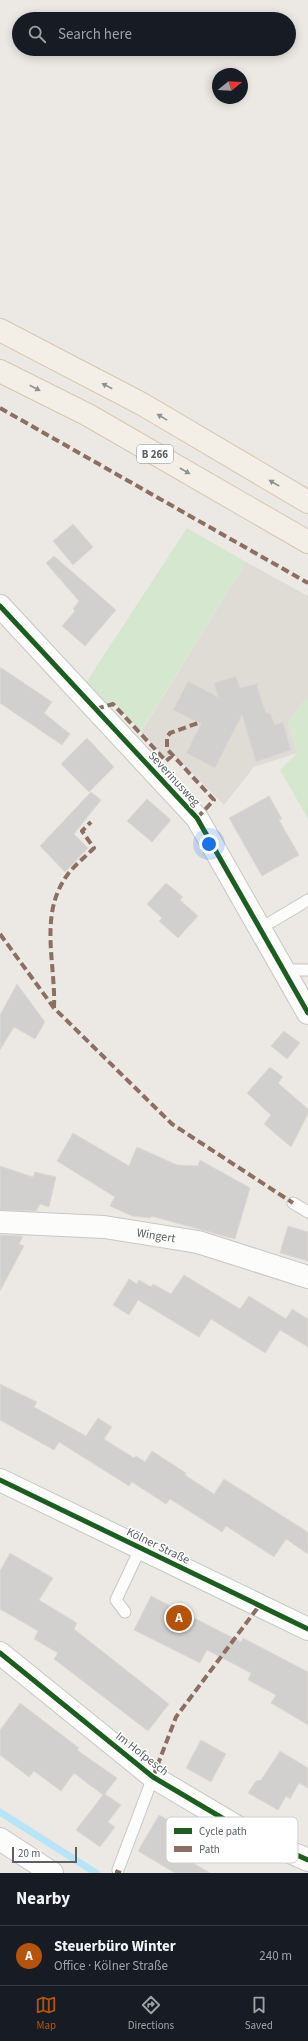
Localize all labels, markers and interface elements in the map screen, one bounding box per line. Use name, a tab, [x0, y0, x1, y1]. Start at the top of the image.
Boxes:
search box	[12, 12, 296, 56]
icon: search	[26, 23, 48, 45]
text: Search here	[58, 24, 132, 45]
north arrow	[212, 68, 248, 104]
one-way arrow	[101, 383, 113, 389]
one-way arrow	[29, 385, 41, 392]
one-way arrow	[156, 413, 168, 420]
road number: B 266	[137, 445, 173, 463]
one-way arrow	[179, 468, 191, 475]
one-way arrow	[268, 479, 280, 486]
street label: Severinusweg	[144, 748, 204, 810]
your location	[199, 834, 219, 854]
street label: Wingert	[136, 1224, 177, 1247]
street label: Kölner Straße	[123, 1523, 193, 1569]
pin: A	[166, 1603, 192, 1633]
street label: Im Hofpesch	[112, 1728, 172, 1780]
legend	[166, 1817, 298, 1863]
text: Cycle path	[199, 1824, 247, 1839]
text: Path	[199, 1842, 220, 1857]
scale bar	[12, 1845, 77, 1864]
text: 20 m	[18, 1846, 40, 1861]
text: Nearby	[16, 1887, 70, 1911]
text: Steuerbüro Winter	[54, 1936, 176, 1957]
text: A	[25, 1947, 33, 1965]
text: 240 m	[259, 1947, 292, 1965]
text: Office · Kölner Straße	[54, 1957, 168, 1975]
tab: Map	[35, 1994, 57, 2033]
tab: Directions	[128, 1994, 174, 2033]
tab: Saved	[245, 1994, 273, 2033]

